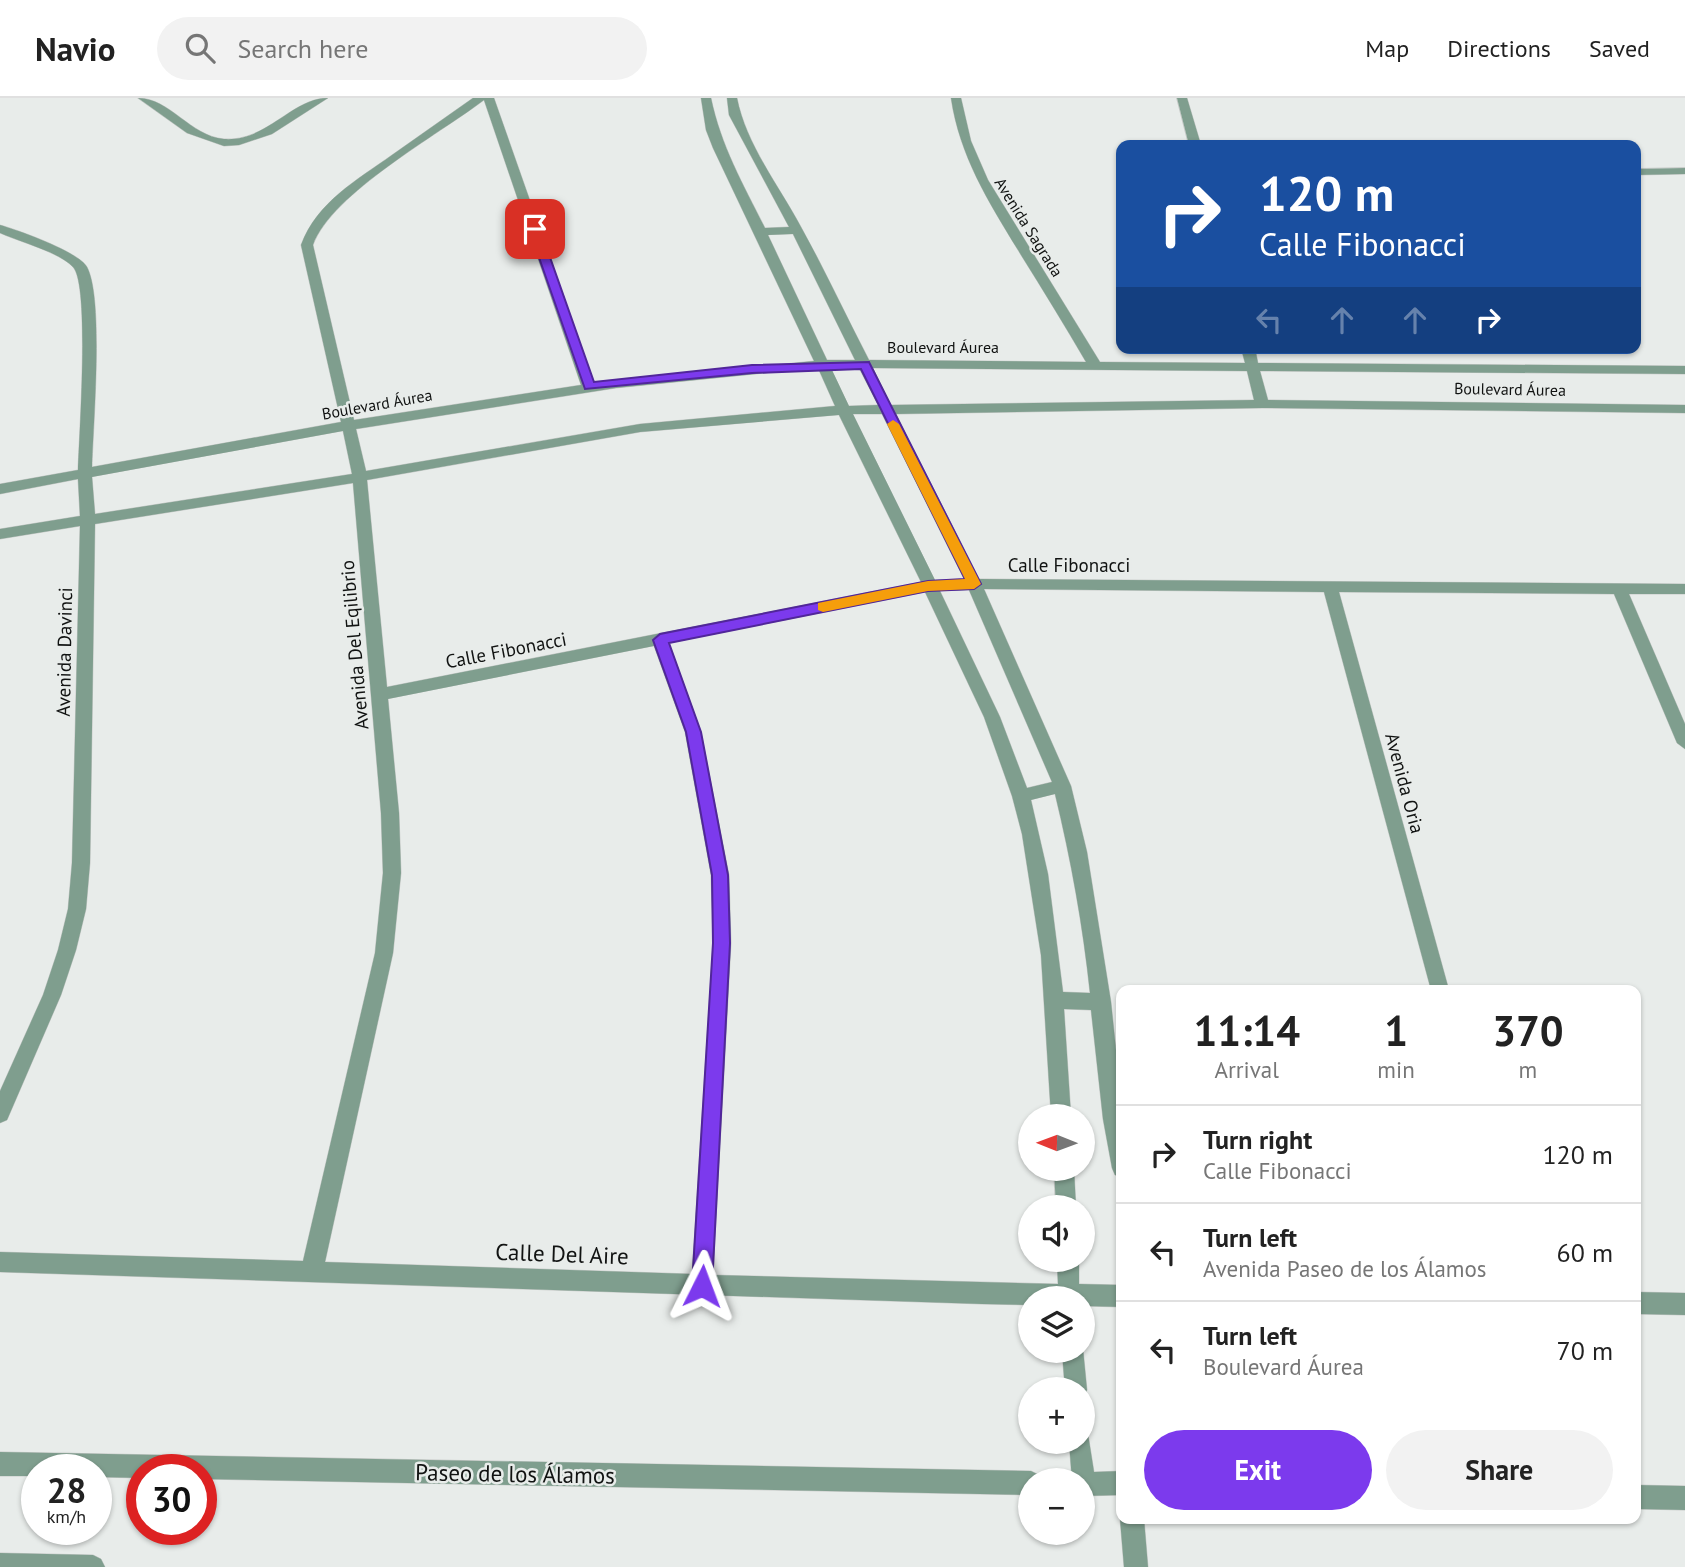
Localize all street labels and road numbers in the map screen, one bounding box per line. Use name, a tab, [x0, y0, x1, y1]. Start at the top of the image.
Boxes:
street label: Avenida Sagrada	[991, 174, 1067, 280]
street label: Boulevard Áurea	[887, 337, 999, 357]
street label: Boulevard Áurea	[1454, 378, 1566, 400]
street label: Boulevard Áurea	[320, 384, 434, 424]
street label: Calle Fibonacci	[1008, 553, 1130, 577]
street label: Avenida Del Eqilibrio	[335, 559, 373, 731]
street label: Avenida Davinci	[51, 587, 77, 717]
street label: Calle Fibonacci	[443, 627, 569, 673]
street label: Avenida Oria	[1380, 730, 1430, 836]
street label: Calle Del Aire	[495, 1237, 629, 1270]
street label: Paseo de los Álamos	[415, 1457, 615, 1490]

